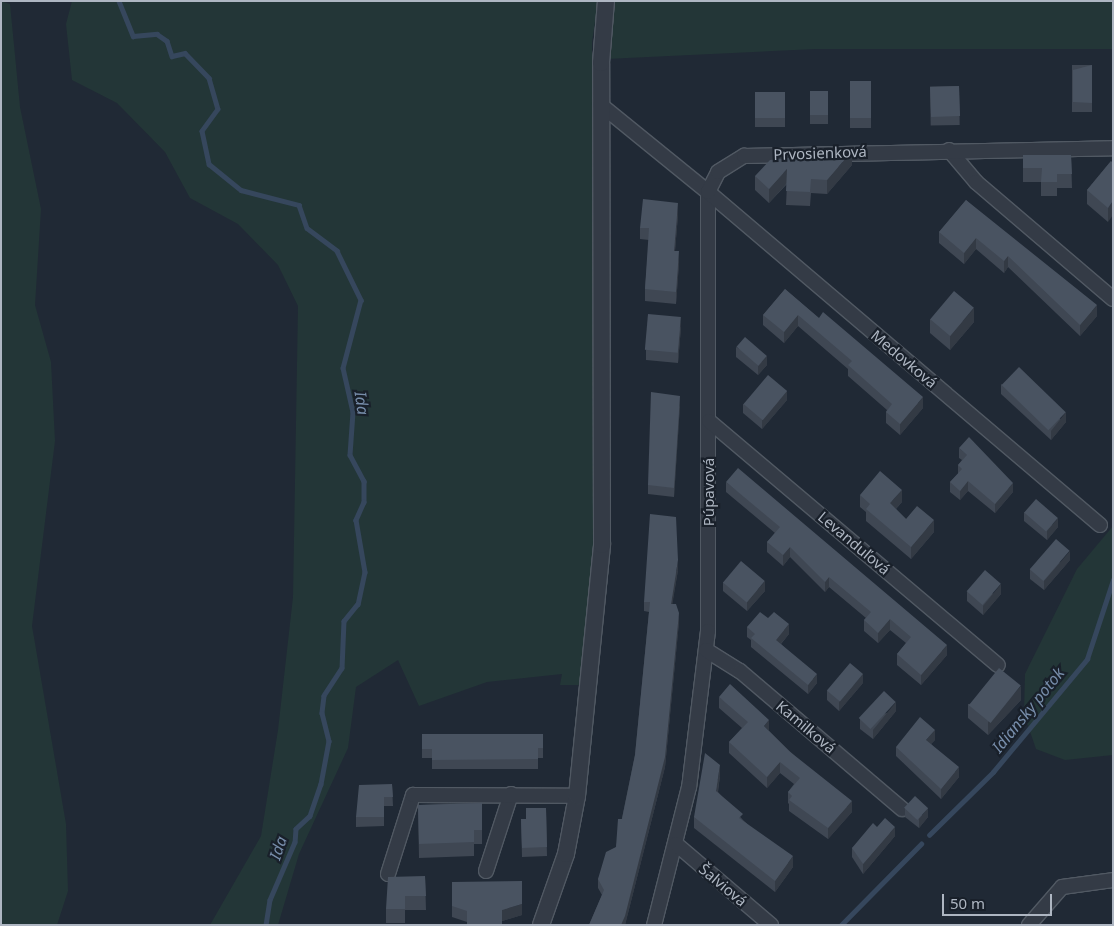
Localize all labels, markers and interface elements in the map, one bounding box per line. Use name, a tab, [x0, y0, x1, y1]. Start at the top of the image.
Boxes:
street label: Prvosienková	[773, 142, 867, 164]
street label: Medovková	[867, 326, 941, 392]
water label: Ida	[351, 390, 373, 416]
street label: Púpavová	[700, 458, 718, 526]
street label: Levanduľová	[814, 508, 894, 578]
water label: Idiansky potok	[988, 664, 1068, 756]
street label: Kamilková	[773, 697, 839, 757]
water label: Ida	[265, 834, 291, 862]
street label: Šalviová	[695, 860, 751, 910]
scale bar	[944, 884, 1054, 916]
text: 50 m	[950, 893, 985, 913]

